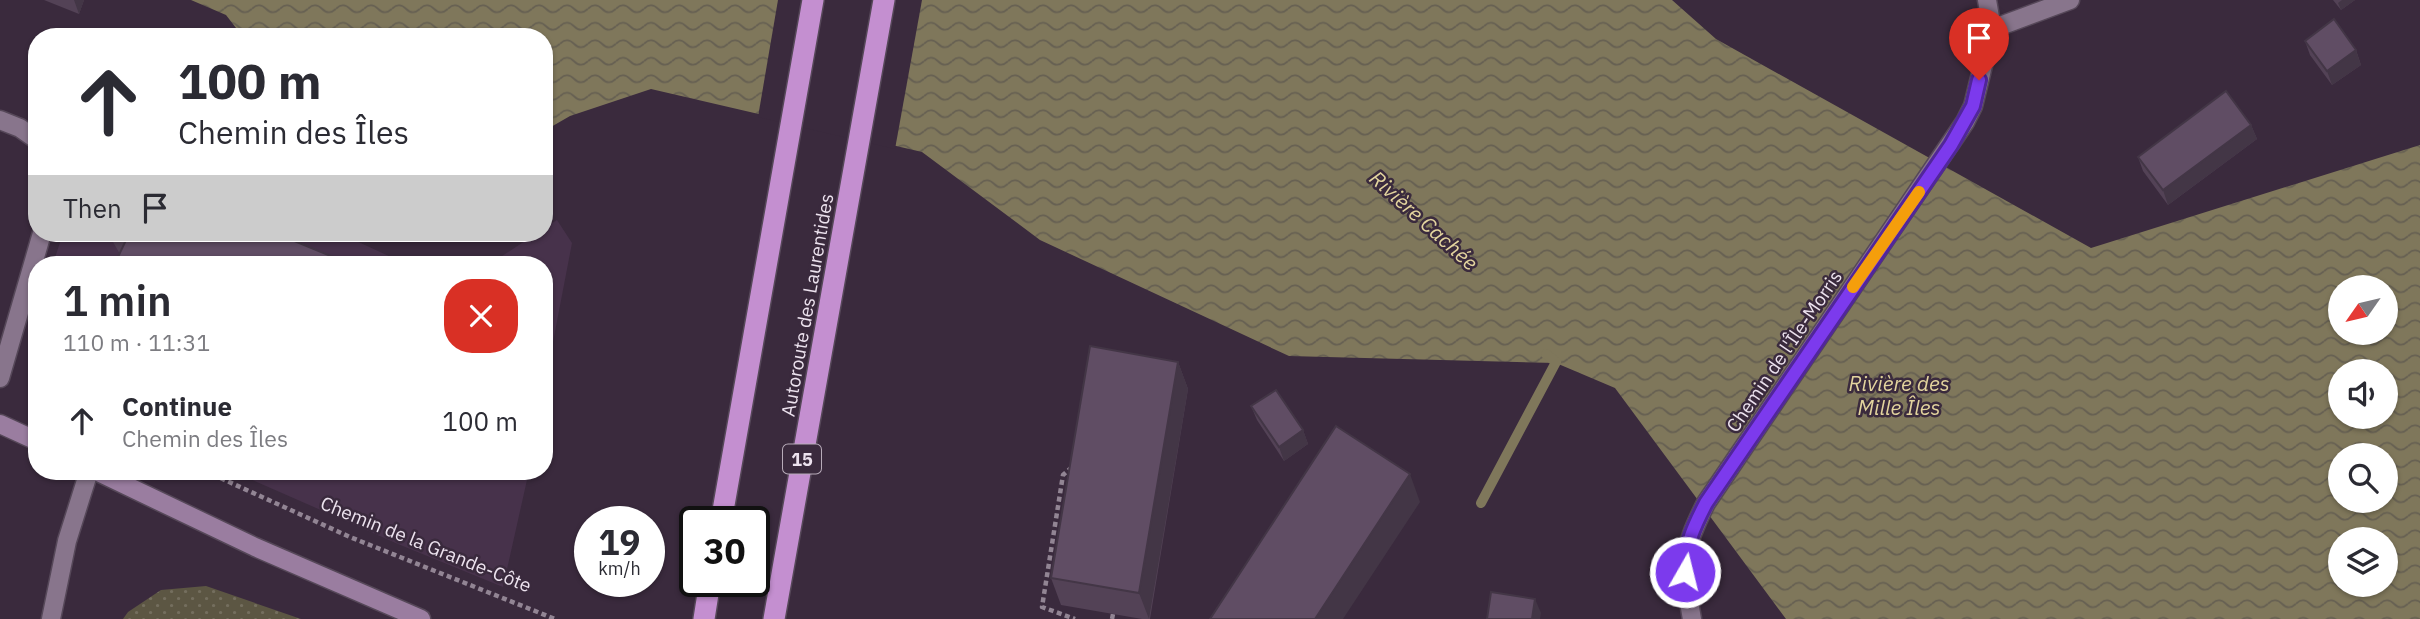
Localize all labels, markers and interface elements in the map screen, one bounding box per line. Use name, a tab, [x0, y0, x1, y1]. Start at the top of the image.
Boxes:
pin	[1949, 8, 2009, 80]
icon: arrive	[1960, 19, 1998, 57]
text: 100 m	[178, 49, 322, 112]
icon: ahead	[63, 56, 154, 147]
text: Chemin des Îles	[178, 111, 409, 153]
water label: Rivière Cachée	[1364, 164, 1484, 276]
icon: arrive	[136, 189, 174, 227]
text: Then	[63, 191, 122, 225]
street label: Autoroute des Laurentides	[776, 192, 838, 418]
street label: Chemin de l'Île-Morris	[1721, 265, 1847, 437]
text: 1 min	[63, 273, 172, 328]
north arrow	[2328, 275, 2398, 345]
map controls	[2328, 275, 2398, 597]
button: close	[444, 279, 518, 353]
text: 110 m · 11:31	[63, 327, 210, 357]
button: sound	[2328, 359, 2398, 429]
water label: Rivière des Mille Îles	[1848, 369, 1950, 421]
text: Continue	[122, 389, 232, 423]
icon: ahead	[63, 402, 101, 440]
text: 100 m	[442, 404, 518, 438]
text: Chemin des Îles	[122, 423, 288, 453]
button: search	[2328, 443, 2398, 513]
road number: 15	[783, 444, 821, 474]
street label: Chemin de la Grande-Côte	[317, 491, 535, 597]
speed limit sign: 30	[679, 506, 770, 597]
text: 19	[598, 519, 641, 565]
button: layers	[2328, 527, 2398, 597]
position arrow	[1648, 535, 1722, 609]
text: km/h	[598, 557, 641, 580]

